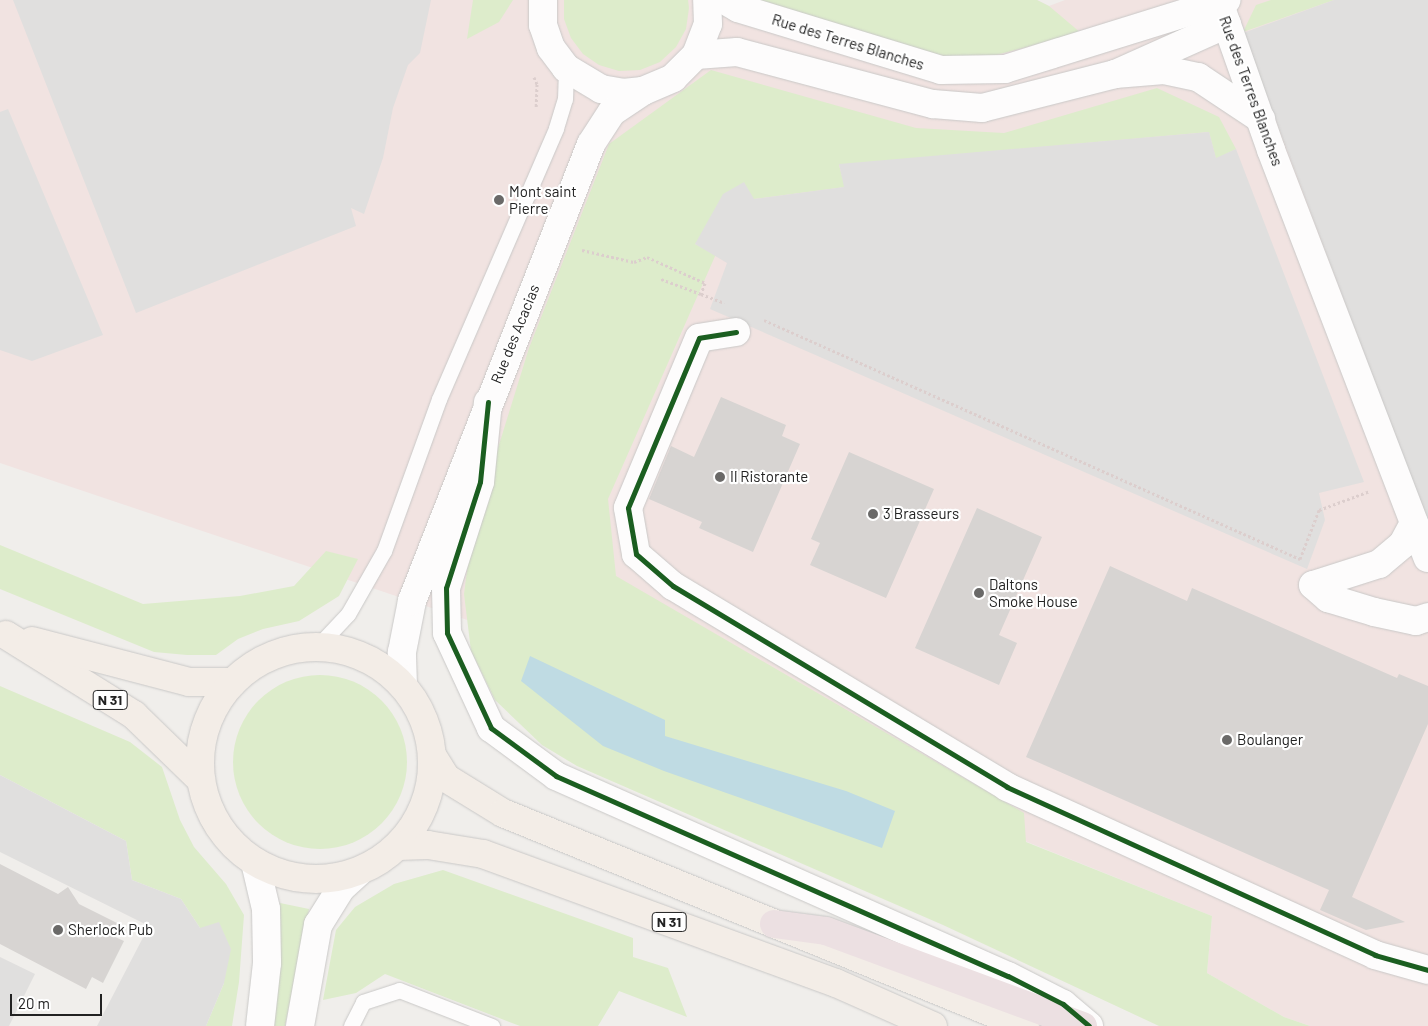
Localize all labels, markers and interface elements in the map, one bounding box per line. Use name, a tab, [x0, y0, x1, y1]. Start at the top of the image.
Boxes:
street label: Rue des Terres Blanches	[770, 10, 926, 74]
street label: Rue des Terres Blanches	[1215, 14, 1287, 168]
place label: Mont saint Pierre	[509, 182, 577, 217]
marker: Mont saint Pierre	[493, 194, 505, 206]
street label: Rue des Acacias	[487, 282, 543, 386]
place label: Il Ristorante	[730, 468, 808, 486]
marker: Il Ristorante	[714, 471, 726, 483]
place label: 3 Brasseurs	[883, 505, 959, 523]
marker: 3 Brasseurs	[867, 508, 879, 520]
place label: Daltons Smoke House	[989, 575, 1078, 610]
marker: Daltons Smoke House	[973, 587, 985, 599]
road number: N 31	[92, 688, 128, 712]
place label: Boulanger	[1237, 731, 1303, 749]
marker: Boulanger	[1221, 734, 1233, 746]
road number: N 31	[652, 910, 686, 934]
place label: Sherlock Pub	[68, 921, 153, 939]
marker: Sherlock Pub	[52, 924, 64, 936]
scale bar	[12, 984, 105, 1016]
text: 20 m	[18, 994, 50, 1012]

